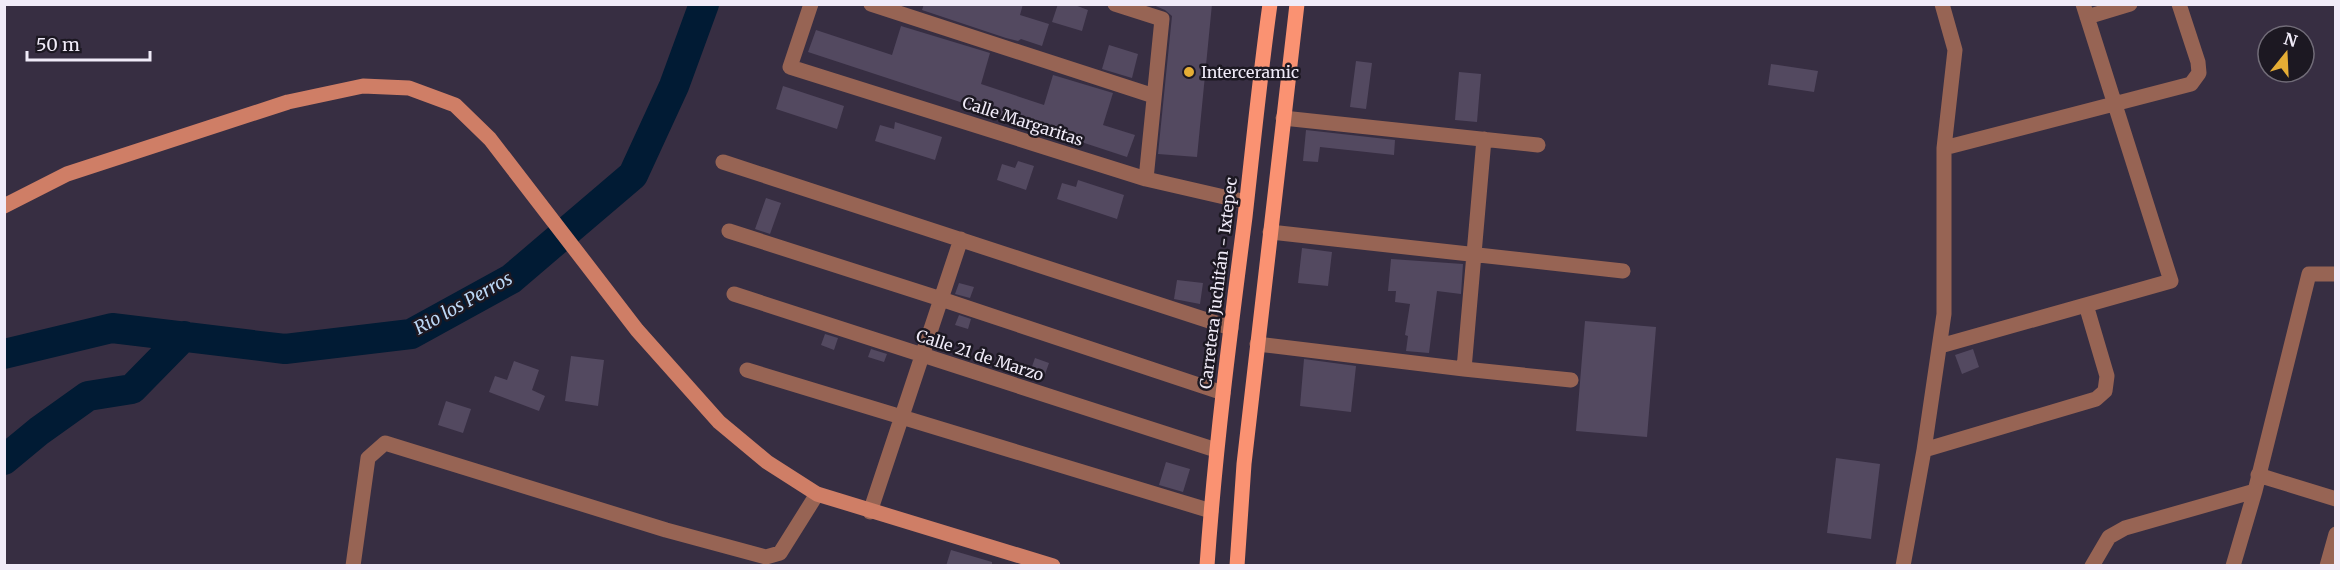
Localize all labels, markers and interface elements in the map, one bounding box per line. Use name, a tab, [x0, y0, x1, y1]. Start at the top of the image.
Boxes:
scale bar	[27, 24, 150, 62]
north arrow	[2256, 24, 2316, 84]
text: N	[2282, 28, 2300, 51]
text: 50 m	[36, 33, 80, 56]
place label: Interceramic	[1201, 62, 1299, 82]
marker: Interceramic	[1182, 65, 1196, 79]
street label: Calle Margaritas	[960, 92, 1086, 150]
street label: Carretera Juchitán - Ixtepec	[1195, 176, 1241, 390]
water label: Rio los Perros	[410, 267, 516, 339]
street label: Calle 21 de Marzo	[914, 325, 1046, 385]

